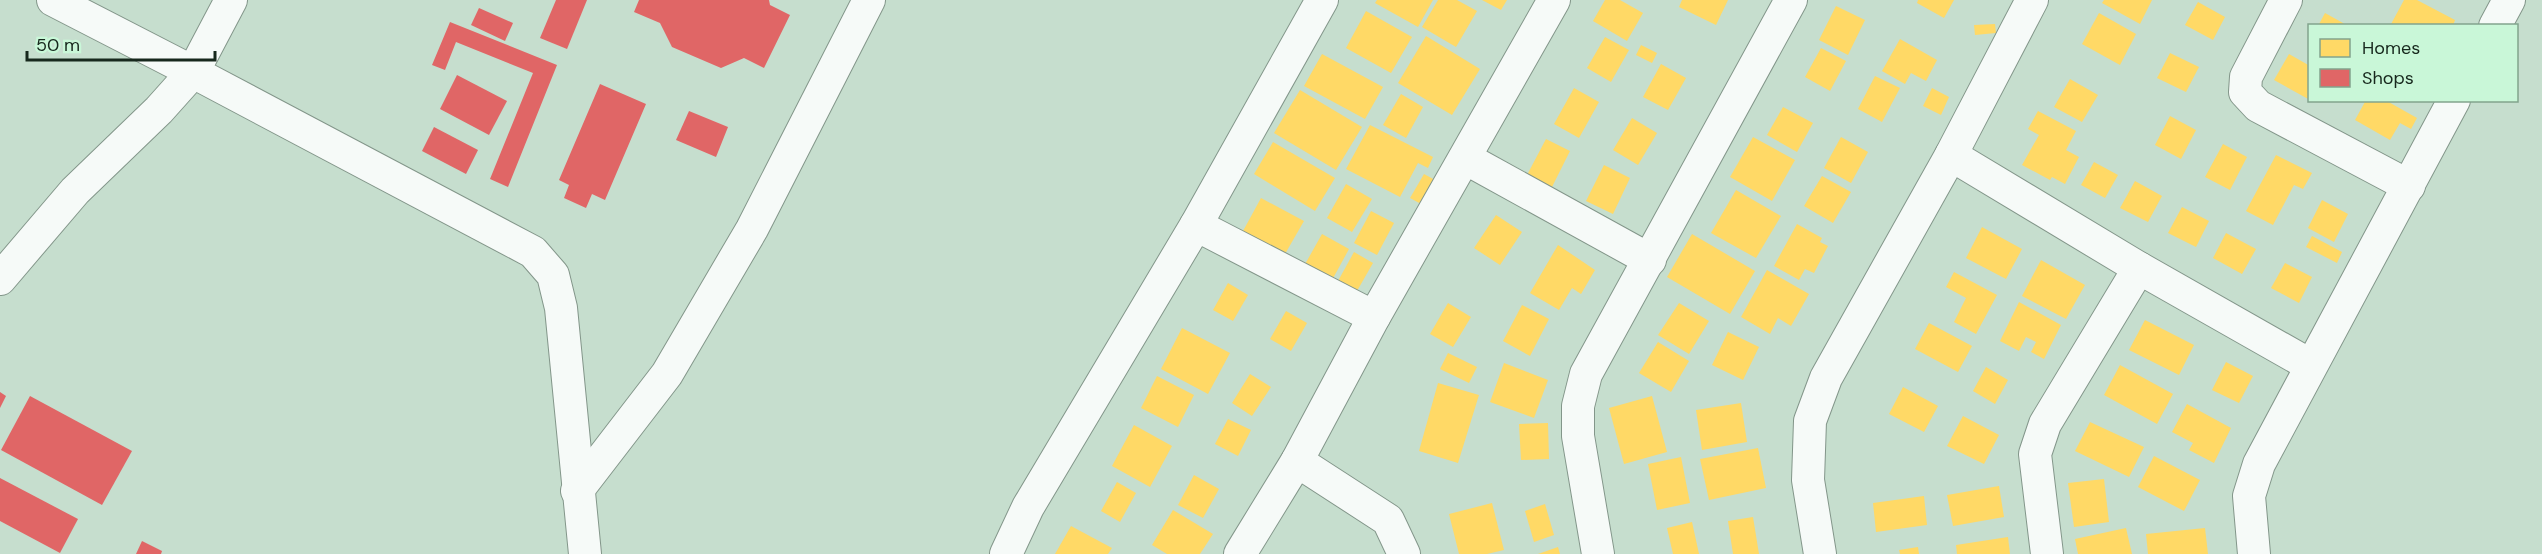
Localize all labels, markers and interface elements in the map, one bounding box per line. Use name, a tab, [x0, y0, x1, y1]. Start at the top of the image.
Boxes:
scale bar	[27, 24, 214, 62]
legend	[2308, 24, 2518, 102]
text: 50 m	[36, 33, 80, 57]
text: Homes	[2362, 36, 2420, 60]
text: Shops	[2362, 66, 2414, 90]

